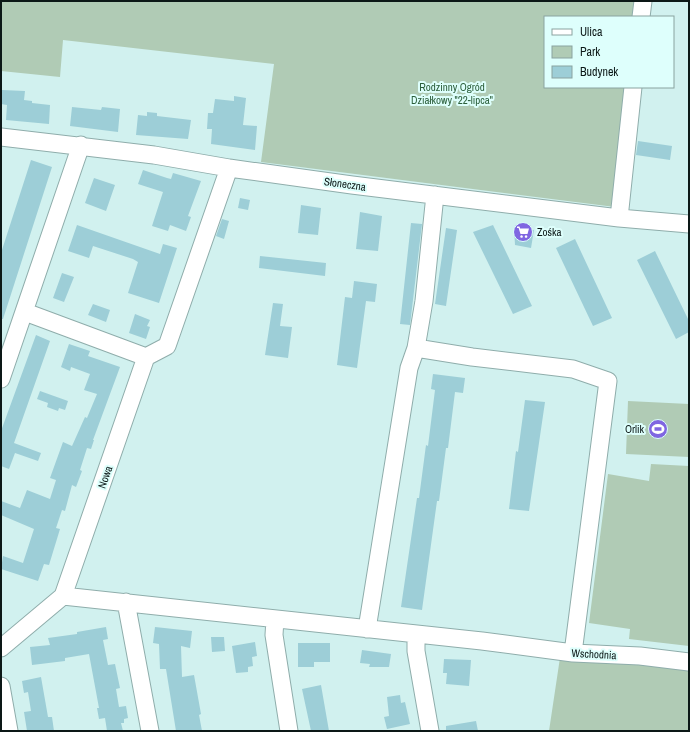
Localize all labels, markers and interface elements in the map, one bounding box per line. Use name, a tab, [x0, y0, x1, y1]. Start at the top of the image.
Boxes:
legend	[544, 16, 674, 88]
text: Ulica	[580, 24, 603, 40]
text: Park	[580, 44, 600, 60]
text: Budynek	[580, 64, 618, 80]
park label: Rodzinny Ogród Działkowy "22-lipca"	[411, 80, 493, 107]
street label: Słoneczna	[323, 174, 367, 194]
supermarket icon: Zośka	[512, 221, 534, 243]
place label: Zośka	[537, 225, 562, 239]
sports icon: Orlik	[647, 418, 669, 440]
place label: Orlik	[625, 422, 644, 436]
street label: Nowa	[95, 464, 115, 490]
street label: Wschodnia	[571, 646, 617, 662]

